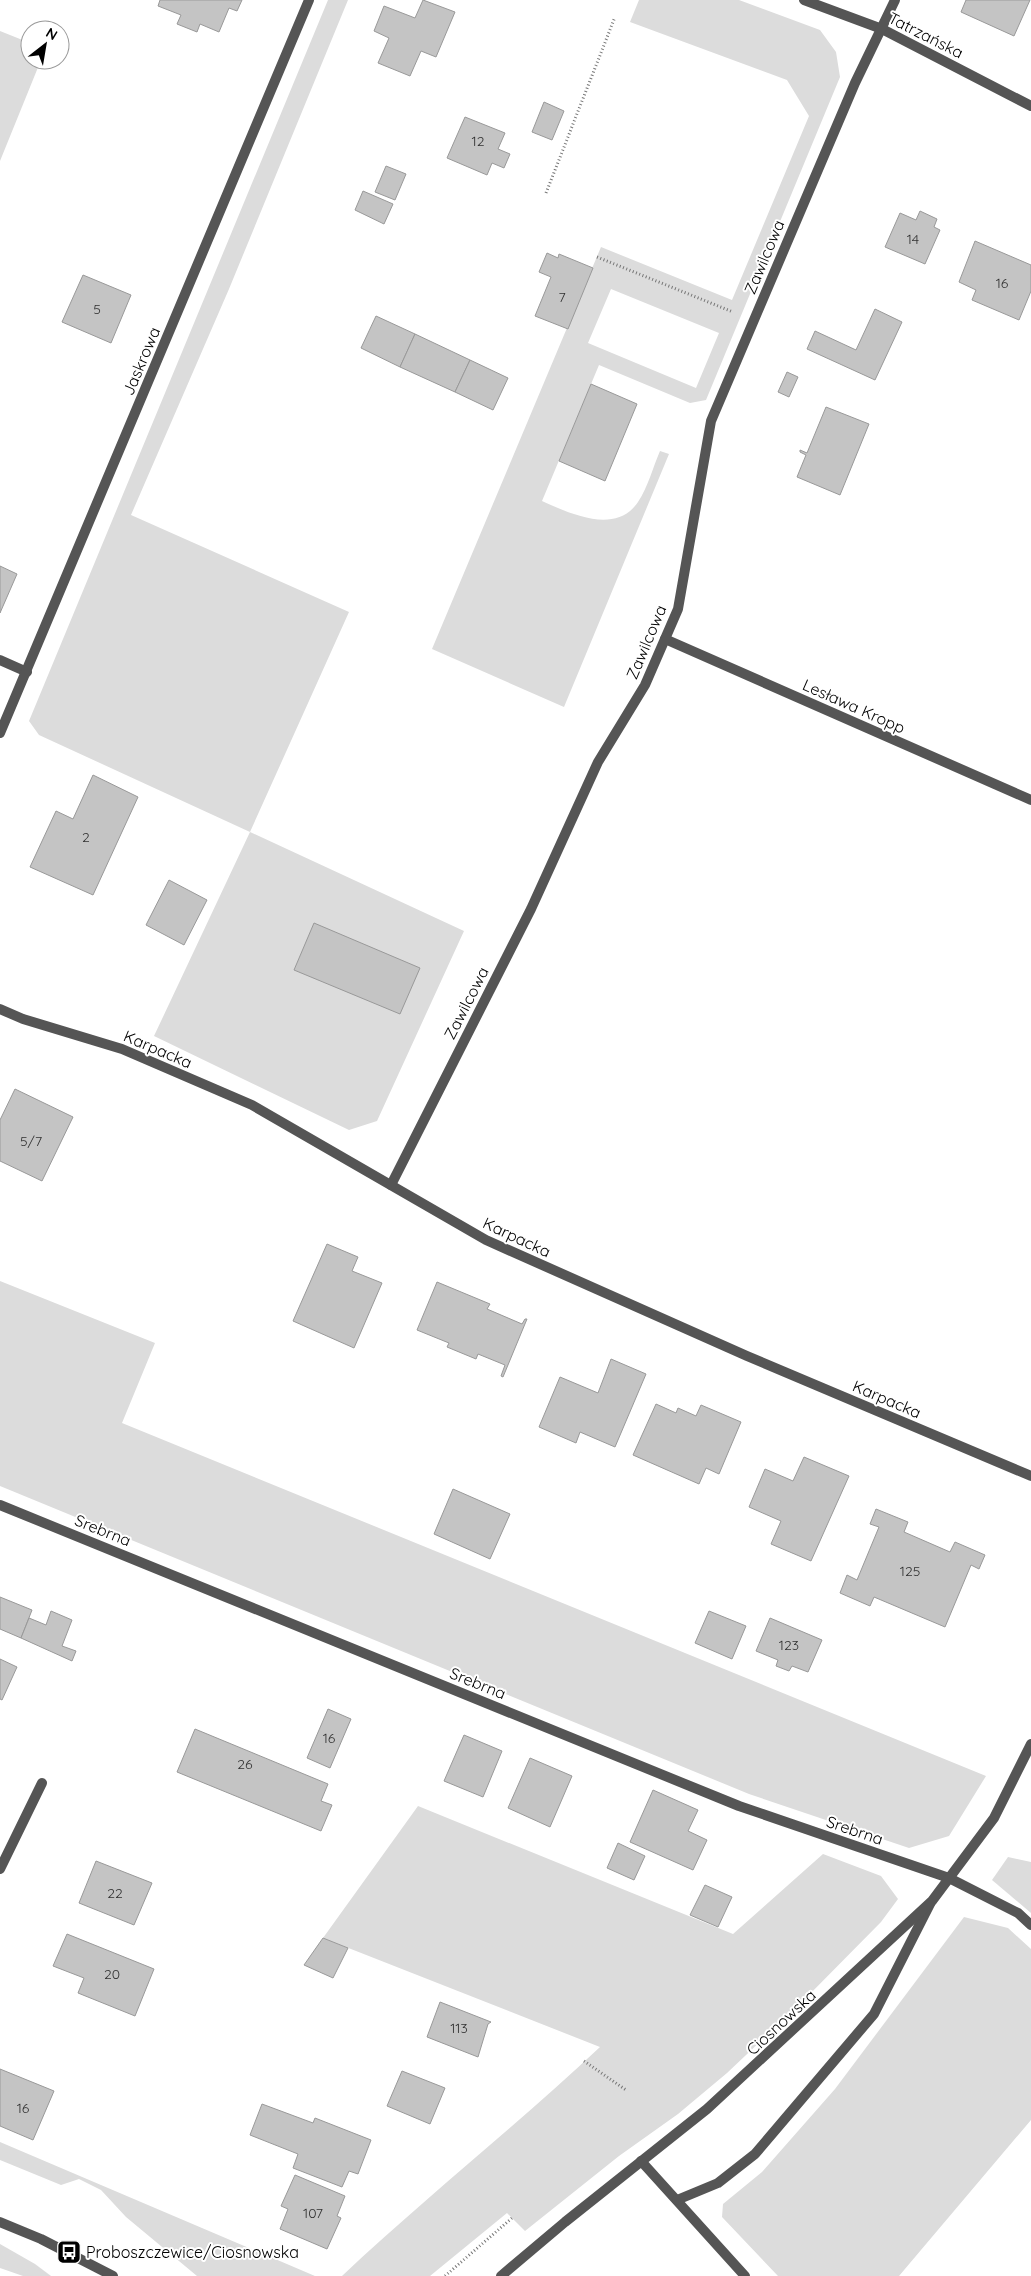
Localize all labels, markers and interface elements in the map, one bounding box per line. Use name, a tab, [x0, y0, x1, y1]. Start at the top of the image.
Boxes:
street label: Tatrzańska	[885, 8, 967, 62]
north arrow	[20, 20, 70, 70]
text: N	[43, 23, 61, 44]
house number: 12	[472, 132, 485, 150]
street label: Zawilcowa	[739, 217, 789, 297]
house number: 14	[907, 230, 919, 248]
house number: 16	[996, 274, 1009, 292]
house number: 7	[558, 288, 566, 306]
house number: 5	[93, 300, 101, 318]
street label: Jaskrowa	[118, 324, 164, 398]
street label: Zawilcowa	[621, 602, 671, 682]
street label: Lesława Kropp	[800, 674, 908, 738]
house number: 2	[82, 828, 90, 846]
street label: Zawilcowa	[439, 963, 493, 1043]
street label: Karpacka	[121, 1026, 195, 1072]
house number: 5/7	[20, 1132, 42, 1150]
street label: Karpacka	[480, 1213, 554, 1261]
street label: Karpacka	[850, 1376, 924, 1422]
street label: Srebrna	[72, 1510, 134, 1550]
house number: 125	[900, 1562, 920, 1580]
house number: 123	[779, 1636, 799, 1654]
street label: Srebrna	[447, 1663, 509, 1703]
house number: 16	[323, 1729, 336, 1747]
house number: 26	[237, 1755, 253, 1773]
street label: Srebrna	[824, 1811, 886, 1849]
house number: 22	[107, 1884, 123, 1902]
house number: 20	[104, 1965, 120, 1983]
street label: Ciosnowska	[742, 1985, 820, 2059]
house number: 113	[450, 2019, 468, 2037]
house number: 16	[17, 2099, 30, 2117]
house number: 107	[303, 2204, 323, 2222]
bus stop icon: Proboszczewice/Ciosnowska	[56, 2239, 82, 2265]
place label: Proboszczewice/Ciosnowska	[86, 2242, 299, 2262]

